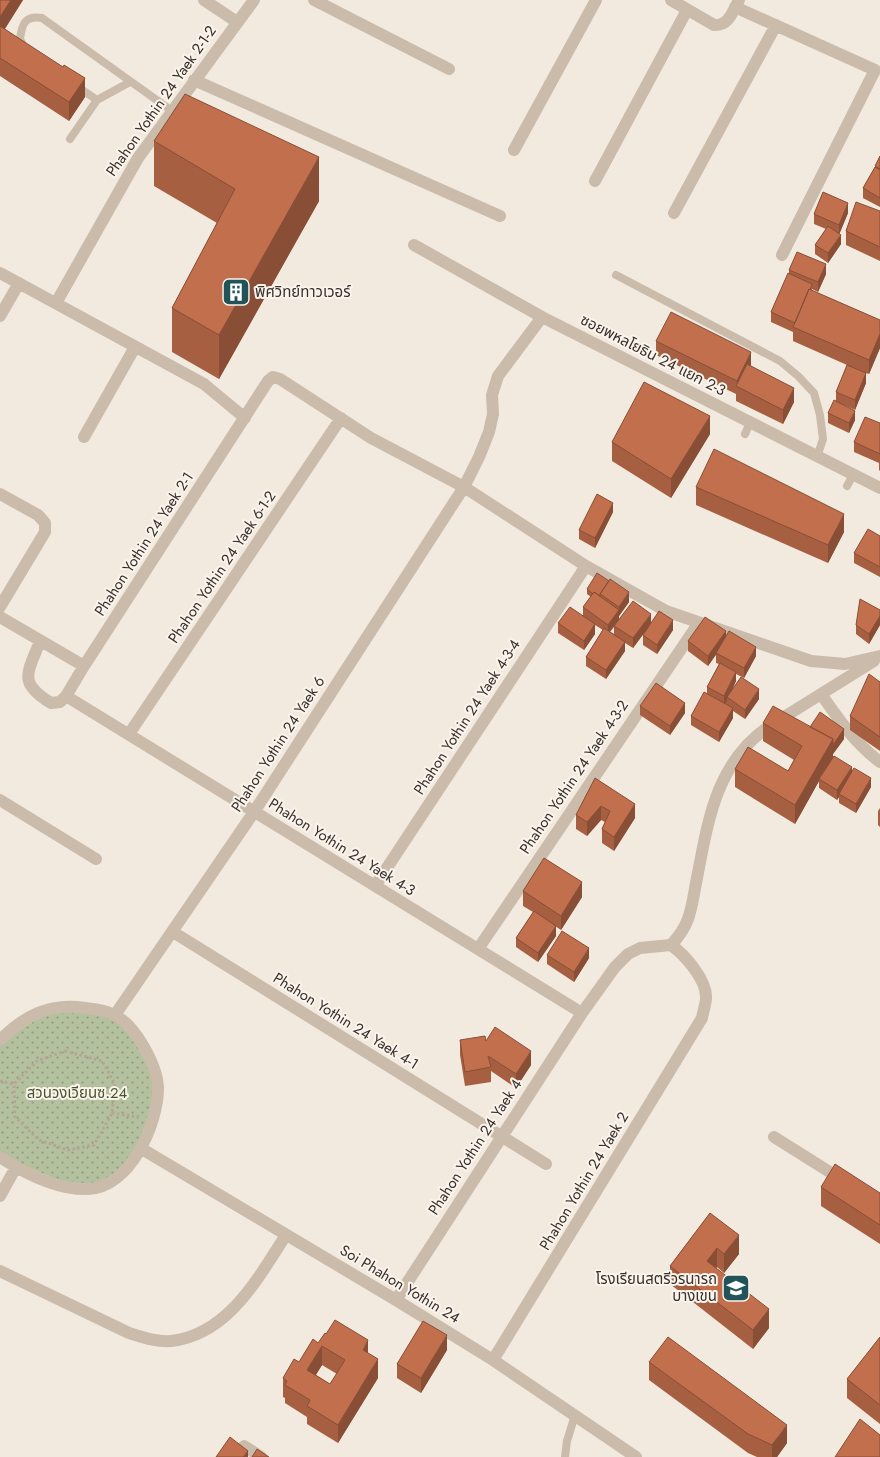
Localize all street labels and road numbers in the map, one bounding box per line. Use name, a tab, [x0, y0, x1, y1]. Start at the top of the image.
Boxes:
street label: Phahon Yothin 24 Yaek 2-1-2	[101, 21, 221, 181]
street label: ซอยพหลโยธิน 24 แยก 2-3	[576, 309, 730, 401]
street label: Phahon Yothin 24 Yaek 2-1	[89, 468, 199, 620]
street label: Phahon Yothin 24 Yaek 6-1-2	[163, 486, 281, 648]
street label: Phahon Yothin 24 Yaek 4-3-4	[408, 635, 526, 799]
street label: Phahon Yothin 24 Yaek 6	[226, 672, 330, 816]
street label: Phahon Yothin 24 Yaek 4-3-2	[514, 696, 634, 858]
street label: Phahon Yothin 24 Yaek 4-3	[264, 793, 420, 901]
street label: Phahon Yothin 24 Yaek 4-1	[269, 967, 423, 1075]
street label: Phahon Yothin 24 Yaek 4	[423, 1075, 527, 1219]
street label: Phahon Yothin 24 Yaek 2	[534, 1108, 634, 1254]
street label: Soi Phahon Yothin 24	[336, 1239, 464, 1329]

